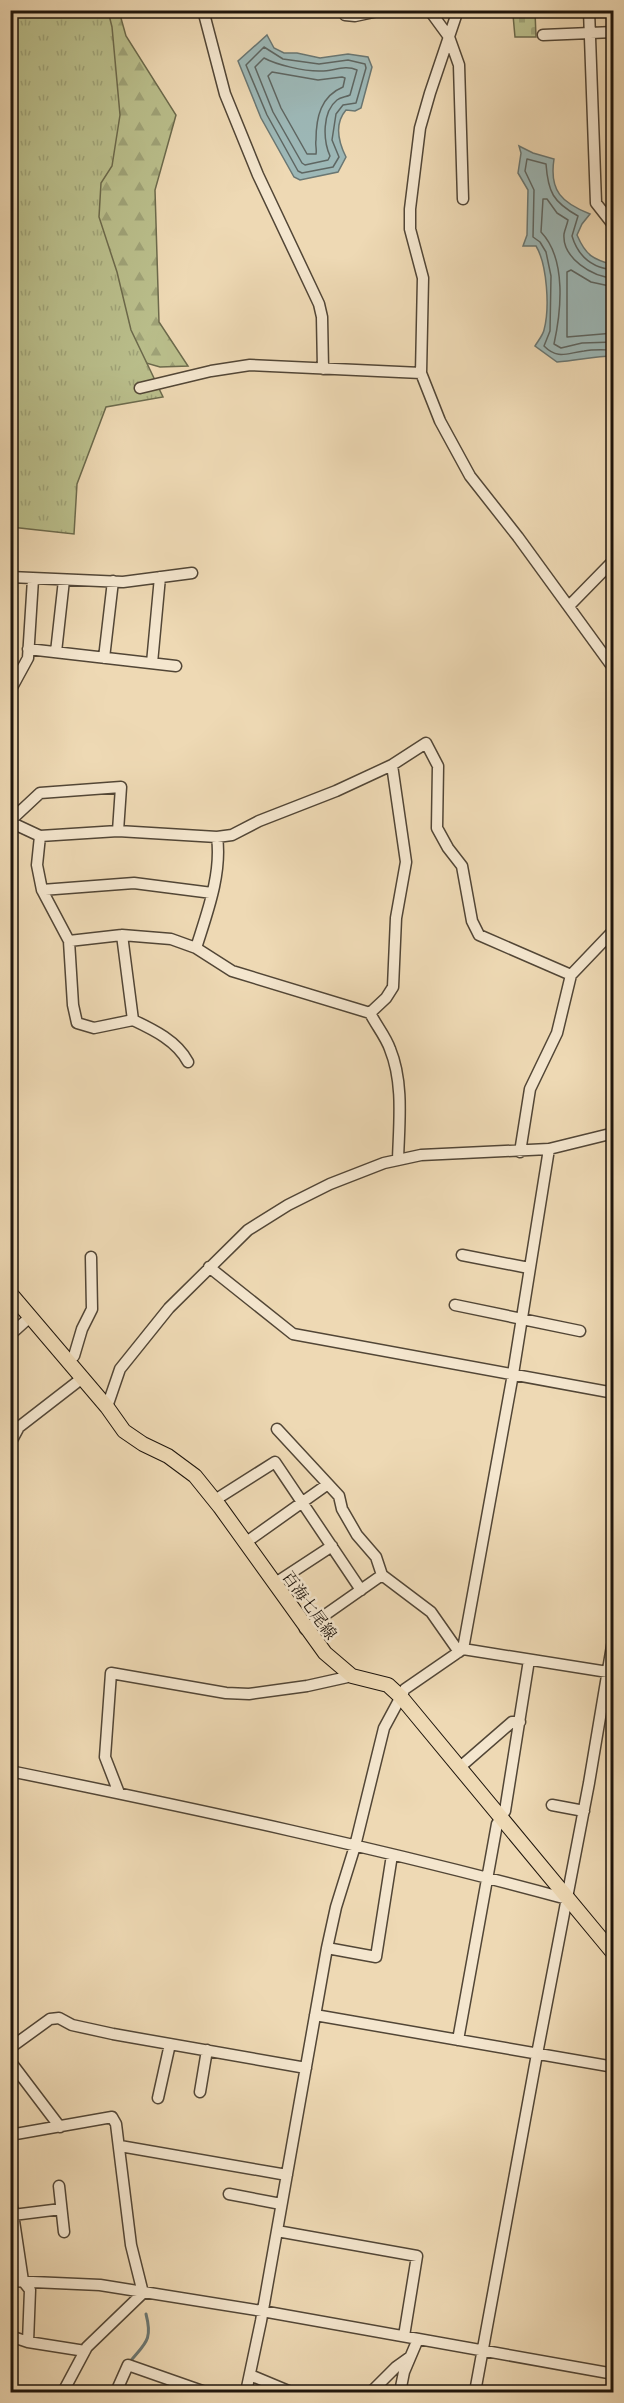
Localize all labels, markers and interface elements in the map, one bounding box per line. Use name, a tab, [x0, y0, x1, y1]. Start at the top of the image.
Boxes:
street label: 百海七尾線	[278, 1567, 341, 1643]

